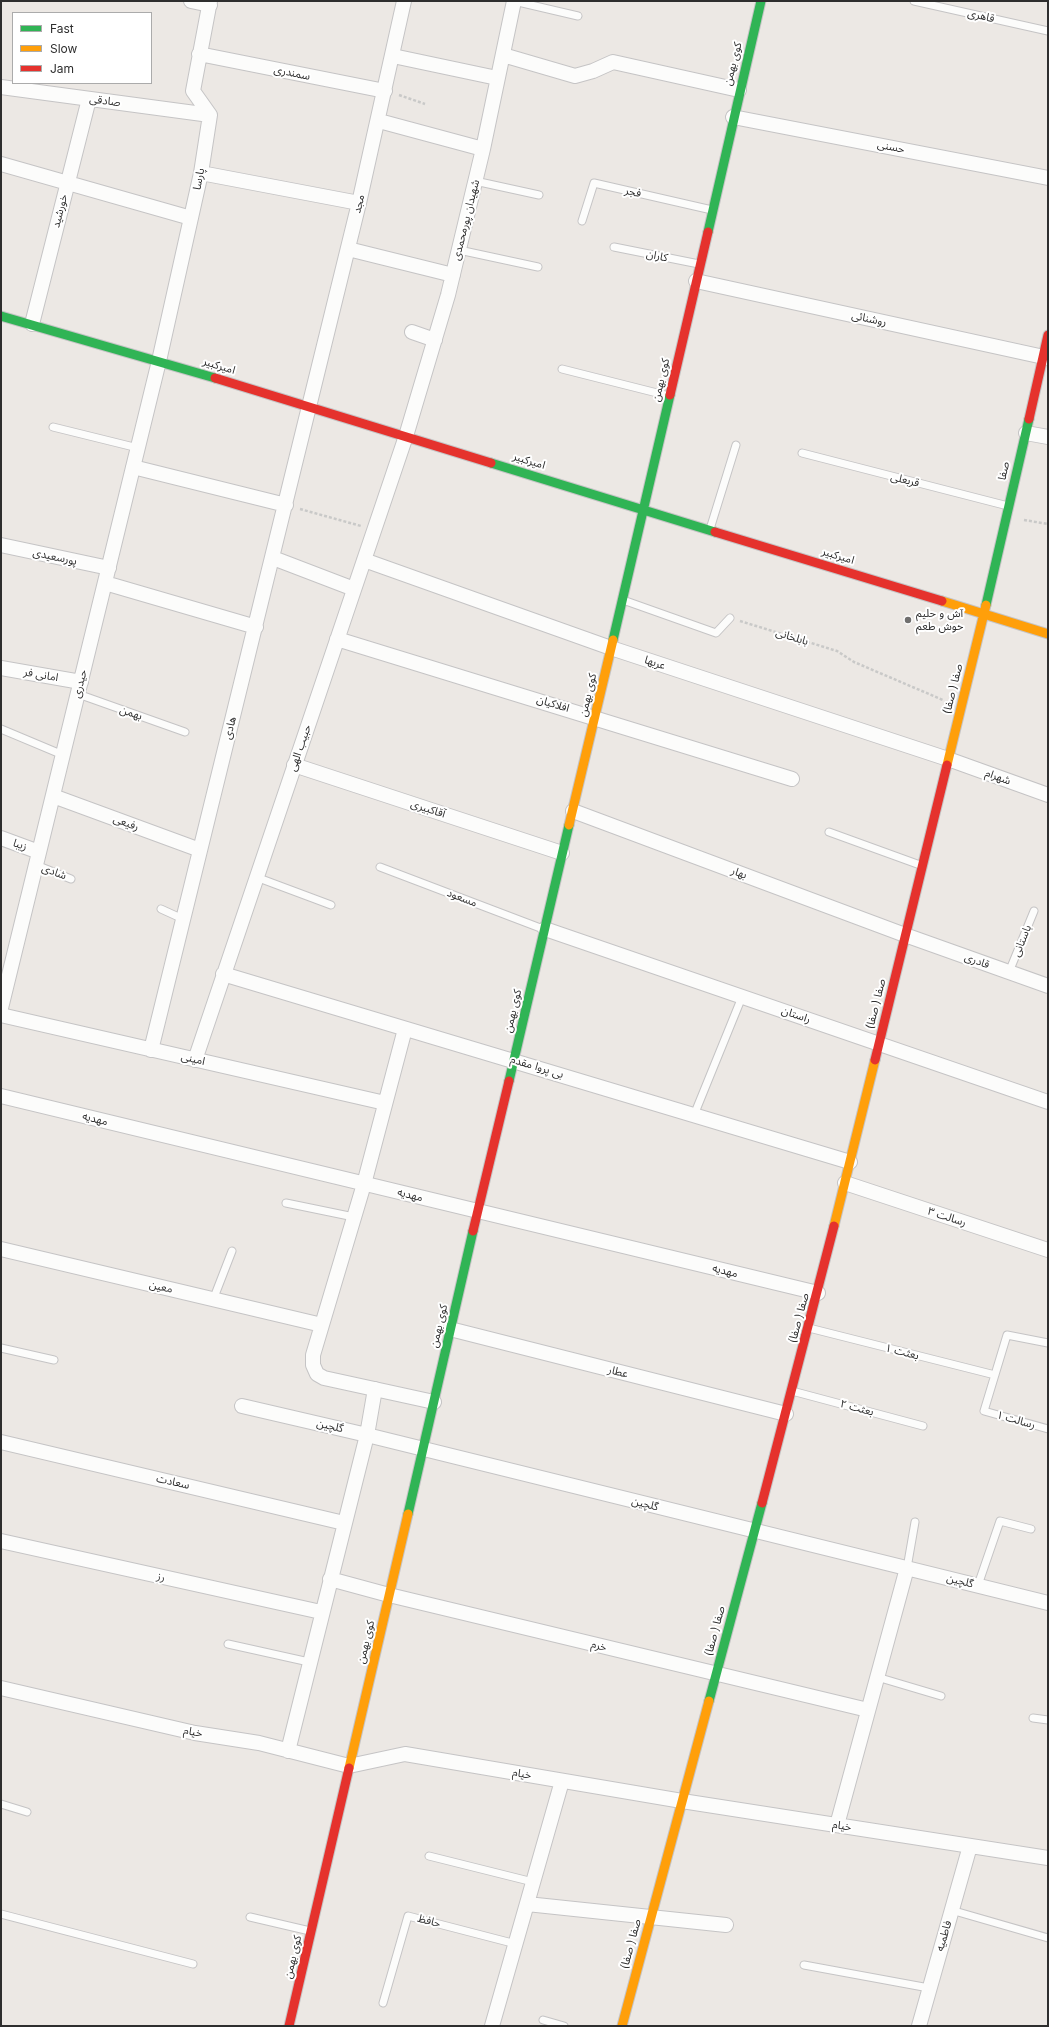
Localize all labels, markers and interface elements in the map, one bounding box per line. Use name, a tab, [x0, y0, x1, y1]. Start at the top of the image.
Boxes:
street label: قاهری	[966, 7, 996, 25]
legend	[12, 12, 152, 84]
text: Fast	[50, 21, 74, 36]
text: Slow	[50, 41, 77, 56]
street label: کوی بهمن	[721, 41, 745, 87]
text: Jam	[50, 61, 74, 76]
street label: سمندری	[273, 63, 311, 83]
street label: صادقی	[89, 93, 121, 109]
street label: حسنی	[876, 138, 906, 156]
street label: پارسا	[190, 167, 208, 191]
street label: شهیدان پورمحمدی	[450, 178, 482, 262]
street label: فجر	[624, 184, 642, 200]
street label: خورشید	[49, 193, 71, 229]
street label: مجد	[350, 193, 368, 215]
street label: کاران	[645, 247, 669, 265]
street label: روشنائی	[850, 309, 888, 329]
street label: امیرکبیر	[201, 355, 237, 377]
street label: کوی بهمن	[650, 357, 672, 403]
street label: امیرکبیر	[511, 450, 547, 472]
street label: صفا	[995, 460, 1013, 482]
street label: قربعلی	[889, 470, 921, 490]
street label: امیرکبیر	[820, 545, 856, 567]
street label: پورسعیدی	[32, 546, 78, 568]
place label: آش و حلیم خوش طعم	[916, 607, 963, 633]
marker: آش و حلیم خوش طعم	[903, 615, 913, 625]
street label: بابلخانی	[774, 626, 810, 648]
street label: عربها	[643, 653, 667, 673]
street label: صفا ( صفا)	[940, 662, 966, 716]
street label: امانی فر	[23, 665, 59, 685]
street label: حیدری	[70, 668, 90, 700]
street label: کوی بهمن	[577, 672, 599, 718]
street label: افلاکیان	[535, 693, 571, 715]
street label: بهمن	[118, 703, 144, 723]
street label: هادی	[221, 715, 239, 741]
street label: حبیب الهی	[286, 723, 314, 773]
street label: شهرام	[983, 766, 1013, 788]
street label: آقاکبیری	[409, 797, 447, 821]
street label: رفیعی	[111, 812, 141, 834]
street label: زیبا	[11, 836, 29, 854]
street label: شادی	[40, 861, 68, 883]
street label: بهار	[729, 864, 749, 882]
street label: مسعود	[445, 886, 479, 910]
street label: باستانی	[1010, 923, 1034, 959]
street label: قادری	[963, 950, 991, 972]
street label: صفا ( صفا)	[863, 977, 889, 1031]
street label: کوی بهمن	[502, 988, 524, 1034]
street label: راستان	[780, 1004, 812, 1026]
street label: امینی	[180, 1050, 206, 1068]
street label: بی پروا مقدم	[509, 1053, 565, 1081]
street label: مهدیه	[81, 1109, 109, 1129]
street label: مهدیه	[396, 1185, 424, 1205]
street label: رسالت ۳	[926, 1205, 968, 1229]
street label: مهدیه	[711, 1261, 739, 1281]
street label: معین	[148, 1278, 174, 1296]
street label: صفا ( صفا)	[786, 1291, 812, 1345]
street label: کوی بهمن	[428, 1303, 450, 1349]
street label: بعثت ۱	[884, 1341, 920, 1363]
street label: عطار	[606, 1363, 630, 1381]
street label: بعثت ۲	[839, 1397, 875, 1419]
street label: رسالت ۱	[995, 1408, 1037, 1432]
street label: گلچین	[315, 1417, 345, 1435]
street label: سعادت	[155, 1472, 191, 1492]
street label: گلچین	[630, 1494, 660, 1514]
street label: رز	[156, 1570, 166, 1584]
street label: گلچین	[945, 1571, 975, 1591]
street label: صفا ( صفا)	[702, 1604, 728, 1658]
street label: کوی بهمن	[355, 1619, 377, 1665]
street label: خرم	[590, 1638, 608, 1654]
street label: خیام	[182, 1724, 204, 1740]
street label: خیام	[511, 1766, 533, 1782]
street label: خیام	[832, 1818, 852, 1834]
street label: حافظ	[416, 1912, 442, 1930]
street label: صفا ( صفا)	[618, 1917, 644, 1971]
street label: فاطمیه	[933, 1919, 955, 1953]
street label: کوی بهمن	[282, 1934, 304, 1980]

